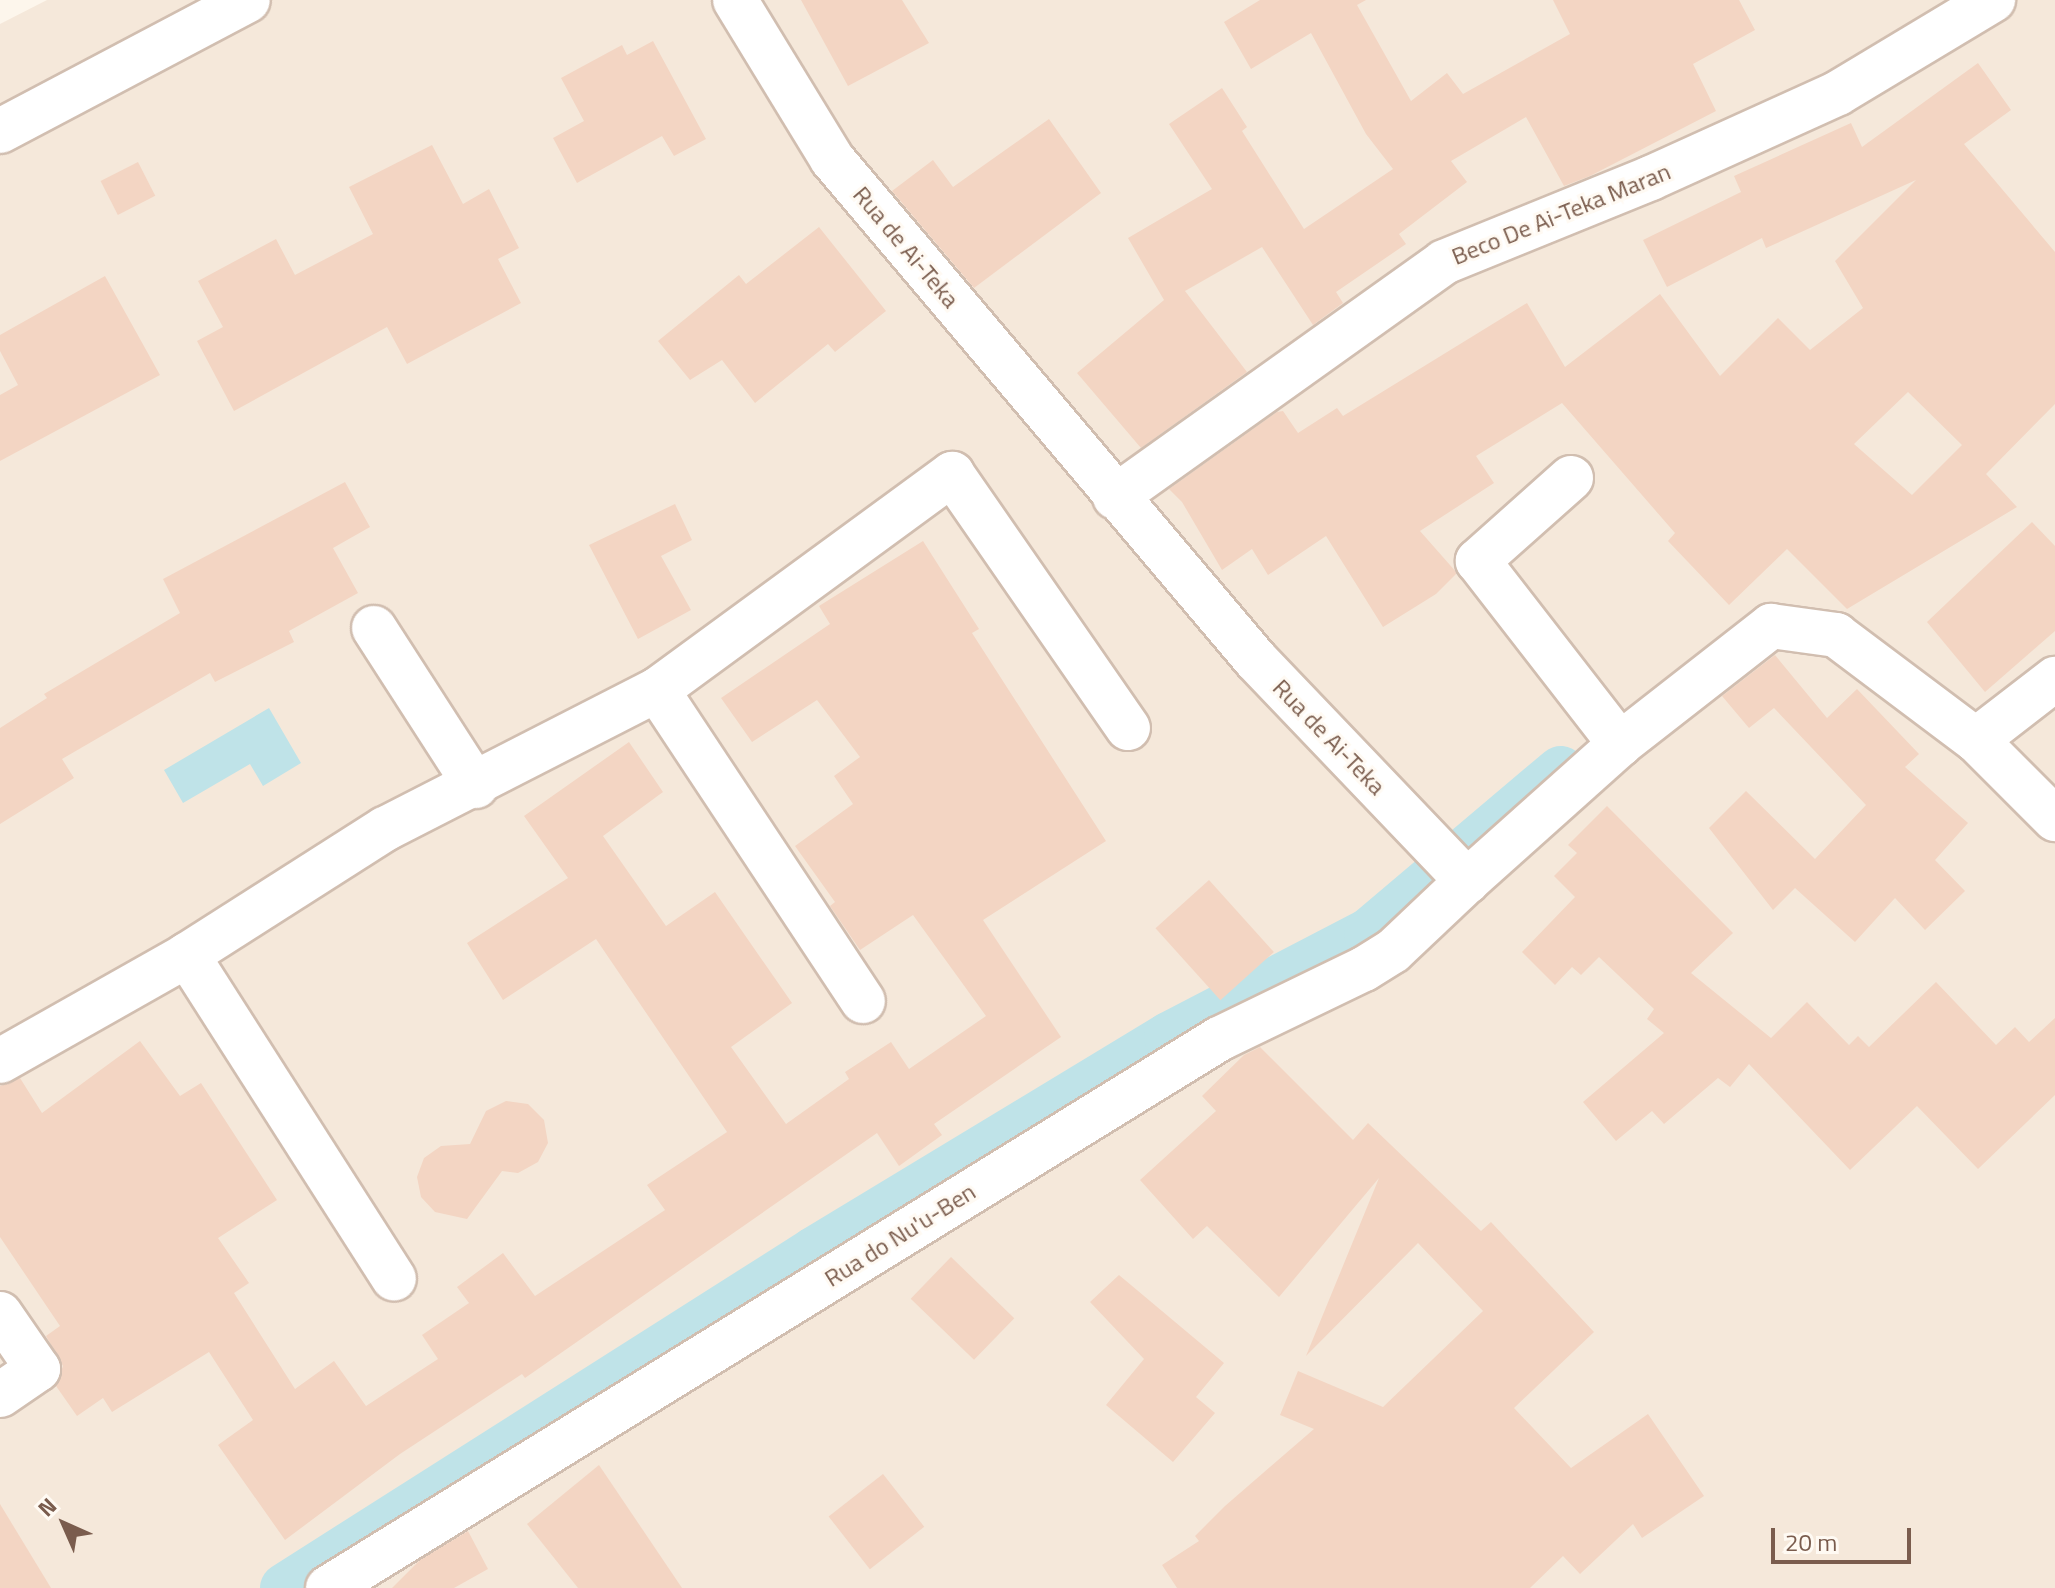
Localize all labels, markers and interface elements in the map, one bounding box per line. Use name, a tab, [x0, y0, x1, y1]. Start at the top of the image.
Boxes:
street label: Beco De Ai-Teka Maran	[1447, 157, 1675, 271]
street label: Rua de Ai-Teka	[847, 181, 965, 313]
street label: Rua de Ai-Teka	[1267, 673, 1391, 801]
street label: Rua do Nu'u-Ben	[819, 1177, 981, 1293]
north arrow	[24, 1484, 104, 1564]
text: N	[30, 1490, 64, 1524]
scale bar	[1775, 1512, 1915, 1562]
text: 20 m	[1785, 1524, 1837, 1560]

